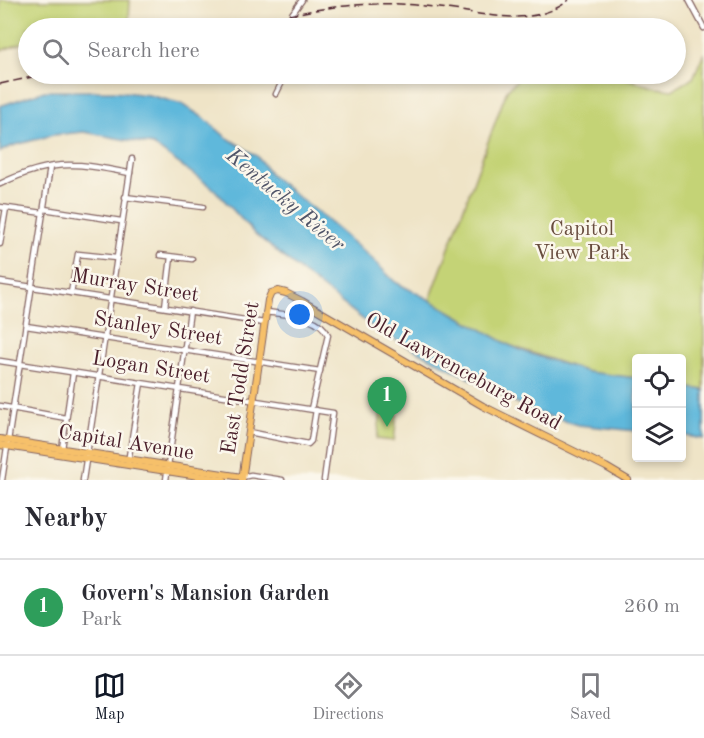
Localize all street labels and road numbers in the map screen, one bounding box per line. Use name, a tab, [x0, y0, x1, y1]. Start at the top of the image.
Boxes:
street label: Murray Street	[70, 266, 200, 306]
street label: East Todd Street	[219, 300, 263, 456]
street label: Stanley Street	[92, 308, 224, 350]
street label: Old Lawrenceburg Road	[361, 309, 565, 435]
street label: Logan Street	[91, 348, 211, 388]
street label: Capital Avenue	[57, 422, 195, 464]

